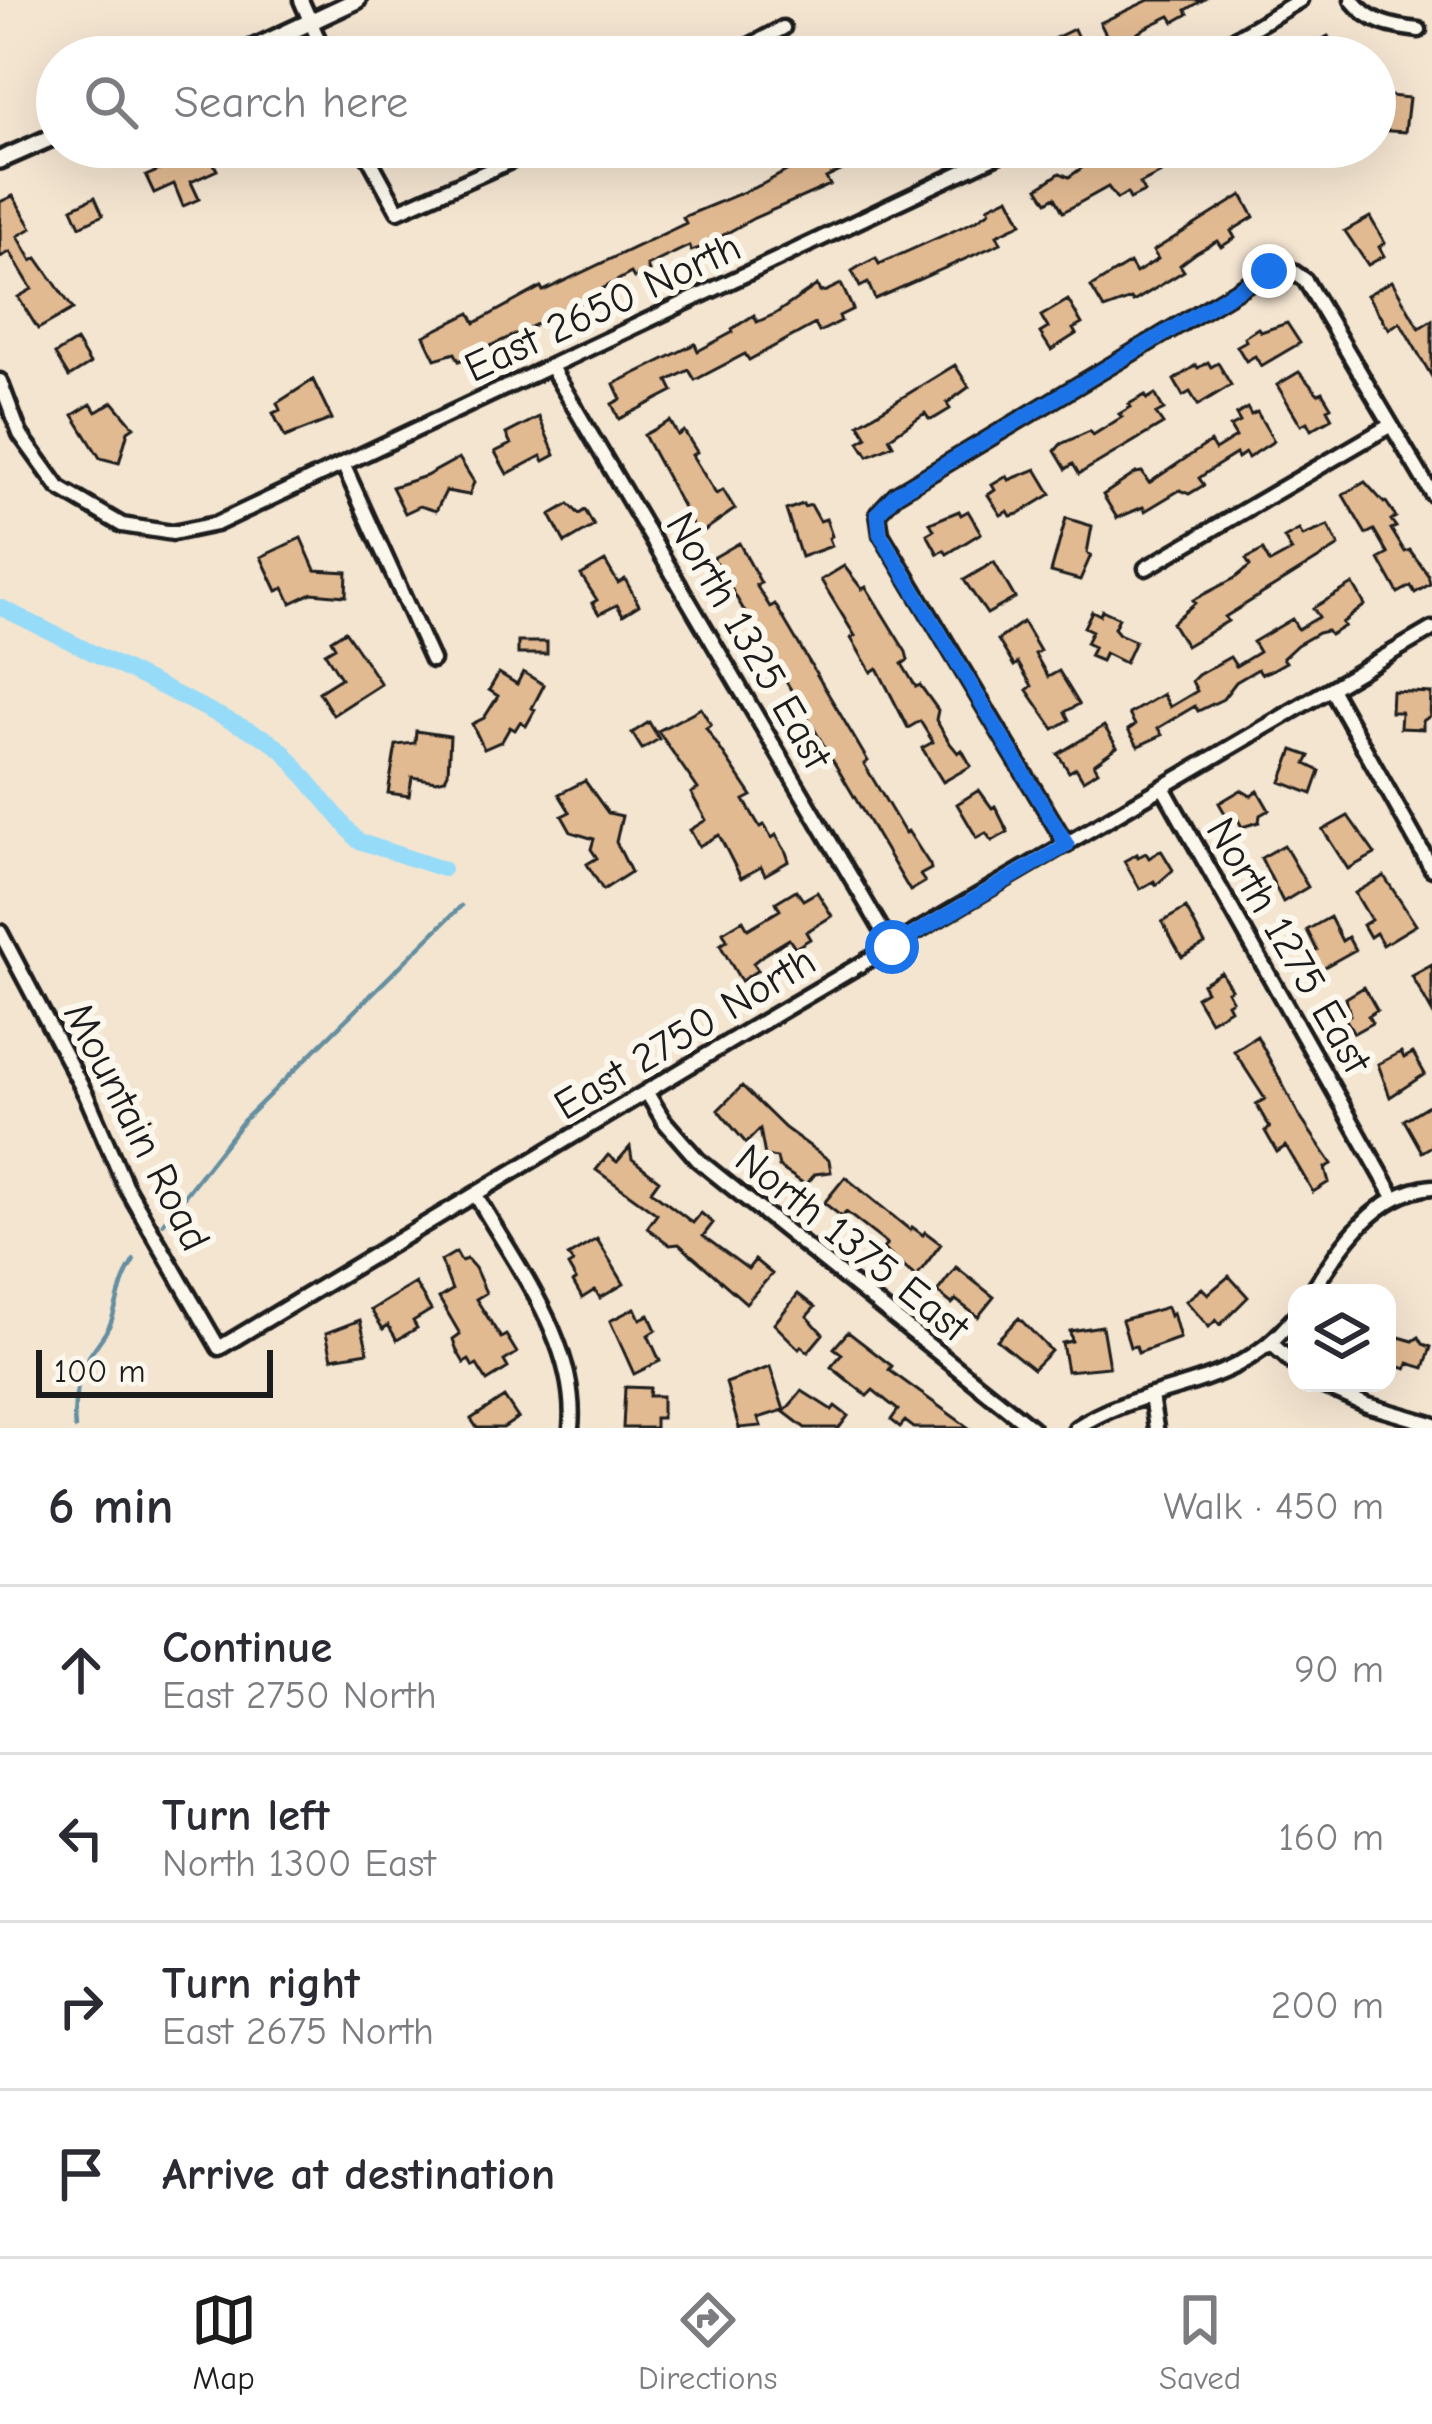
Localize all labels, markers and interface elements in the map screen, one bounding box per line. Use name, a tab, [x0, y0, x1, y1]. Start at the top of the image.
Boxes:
search box	[36, 36, 1396, 168]
icon: search	[78, 69, 144, 135]
text: Search here	[174, 76, 408, 128]
street label: East 2650 North	[457, 222, 748, 393]
route end	[1242, 244, 1296, 298]
street label: North 1325 East	[655, 504, 843, 780]
street label: North 1275 East	[1196, 809, 1383, 1084]
route start	[865, 920, 919, 974]
street label: East 2750 North	[545, 936, 824, 1130]
street label: Mountain Road	[53, 994, 220, 1259]
street label: North 1375 East	[725, 1134, 980, 1353]
map controls	[1288, 1284, 1396, 1392]
button: layers	[1288, 1284, 1396, 1392]
scale bar	[36, 1344, 273, 1397]
text: 100 m	[54, 1352, 146, 1390]
text: 6 min	[48, 1477, 174, 1536]
text: Walk · 450 m	[1163, 1484, 1384, 1529]
text: Continue	[162, 1621, 332, 1673]
icon: ahead	[48, 1637, 114, 1703]
text: 90 m	[1294, 1647, 1384, 1692]
text: East 2750 North	[162, 1673, 437, 1718]
text: Turn left	[162, 1789, 329, 1841]
icon: left	[48, 1805, 114, 1871]
text: 160 m	[1278, 1815, 1384, 1860]
text: North 1300 East	[162, 1841, 436, 1886]
text: Turn right	[162, 1957, 360, 2009]
icon: right	[48, 1973, 114, 2039]
text: 200 m	[1271, 1983, 1384, 2028]
text: East 2675 North	[162, 2009, 434, 2054]
icon: arrive	[48, 2141, 114, 2207]
text: Arrive at destination	[162, 2148, 555, 2200]
tab: Map	[191, 2287, 257, 2397]
tab: Directions	[638, 2287, 778, 2397]
tab: Saved	[1159, 2287, 1241, 2397]

